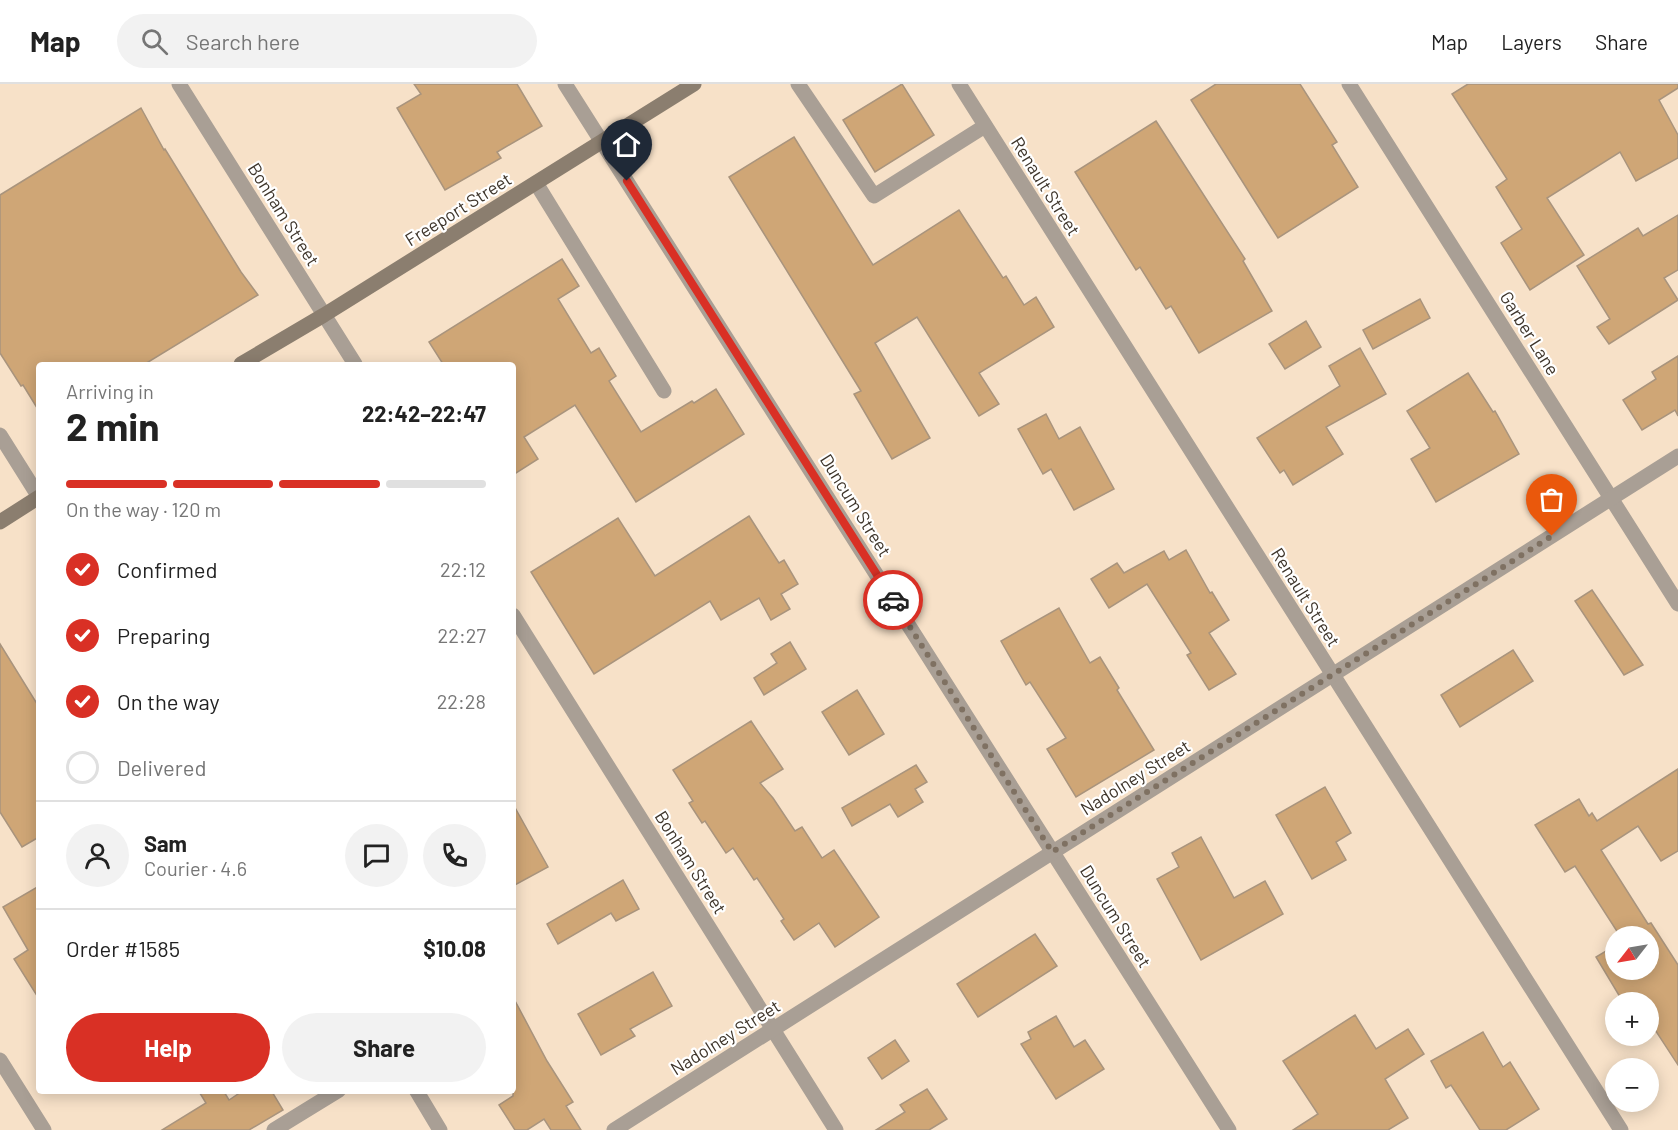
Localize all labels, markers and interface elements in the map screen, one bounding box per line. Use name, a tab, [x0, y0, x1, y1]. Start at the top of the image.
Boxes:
search box	[117, 14, 537, 68]
text: Map	[30, 24, 81, 58]
icon: search	[138, 25, 171, 58]
text: Search here	[186, 28, 300, 54]
text: Map	[1431, 29, 1468, 54]
text: Layers	[1501, 29, 1562, 54]
text: Share	[1595, 29, 1648, 54]
pin	[601, 119, 652, 181]
icon: home	[610, 128, 643, 161]
street label: Renault Street	[1007, 132, 1085, 240]
street label: Bonham Street	[244, 158, 324, 270]
street label: Freeport Street	[401, 168, 515, 250]
street label: Garber Lane	[1496, 287, 1564, 379]
text: Arriving in	[66, 379, 154, 403]
text: 22:42–22:47	[362, 400, 486, 426]
text: 2 min	[66, 402, 159, 449]
street label: Duncum Street	[816, 450, 896, 560]
pin	[1526, 474, 1577, 536]
icon: bag	[1535, 483, 1568, 516]
text: On the way · 120 m	[66, 497, 221, 521]
street label: Renault Street	[1267, 543, 1345, 651]
icon: check	[66, 553, 99, 586]
text: Confirmed	[117, 556, 217, 582]
text: 22:12	[440, 557, 486, 581]
courier	[863, 570, 923, 630]
icon: car	[877, 584, 910, 617]
icon: check	[66, 619, 99, 652]
text: Preparing	[117, 622, 210, 648]
text: 22:27	[438, 623, 486, 647]
icon: check	[66, 685, 99, 718]
text: On the way	[117, 688, 220, 714]
text: 22:28	[437, 689, 486, 713]
street label: Nadolney Street	[1076, 735, 1194, 819]
text: Delivered	[117, 754, 206, 780]
street label: Bonham Street	[651, 806, 731, 918]
button: person	[66, 824, 129, 887]
button: chat	[345, 824, 408, 887]
button: phone	[423, 824, 486, 887]
text: Sam	[144, 830, 187, 856]
text: Courier · 4.6	[144, 856, 247, 880]
street label: Duncum Street	[1076, 861, 1156, 971]
north arrow	[1605, 926, 1659, 980]
map controls	[1605, 926, 1659, 1112]
text: Order #1585	[66, 935, 180, 961]
text: $10.08	[423, 935, 486, 961]
button: +	[1605, 992, 1659, 1046]
street label: Nadolney Street	[666, 995, 784, 1079]
button: Help	[66, 1013, 270, 1082]
button: Share	[282, 1013, 486, 1082]
button: −	[1605, 1058, 1659, 1112]

